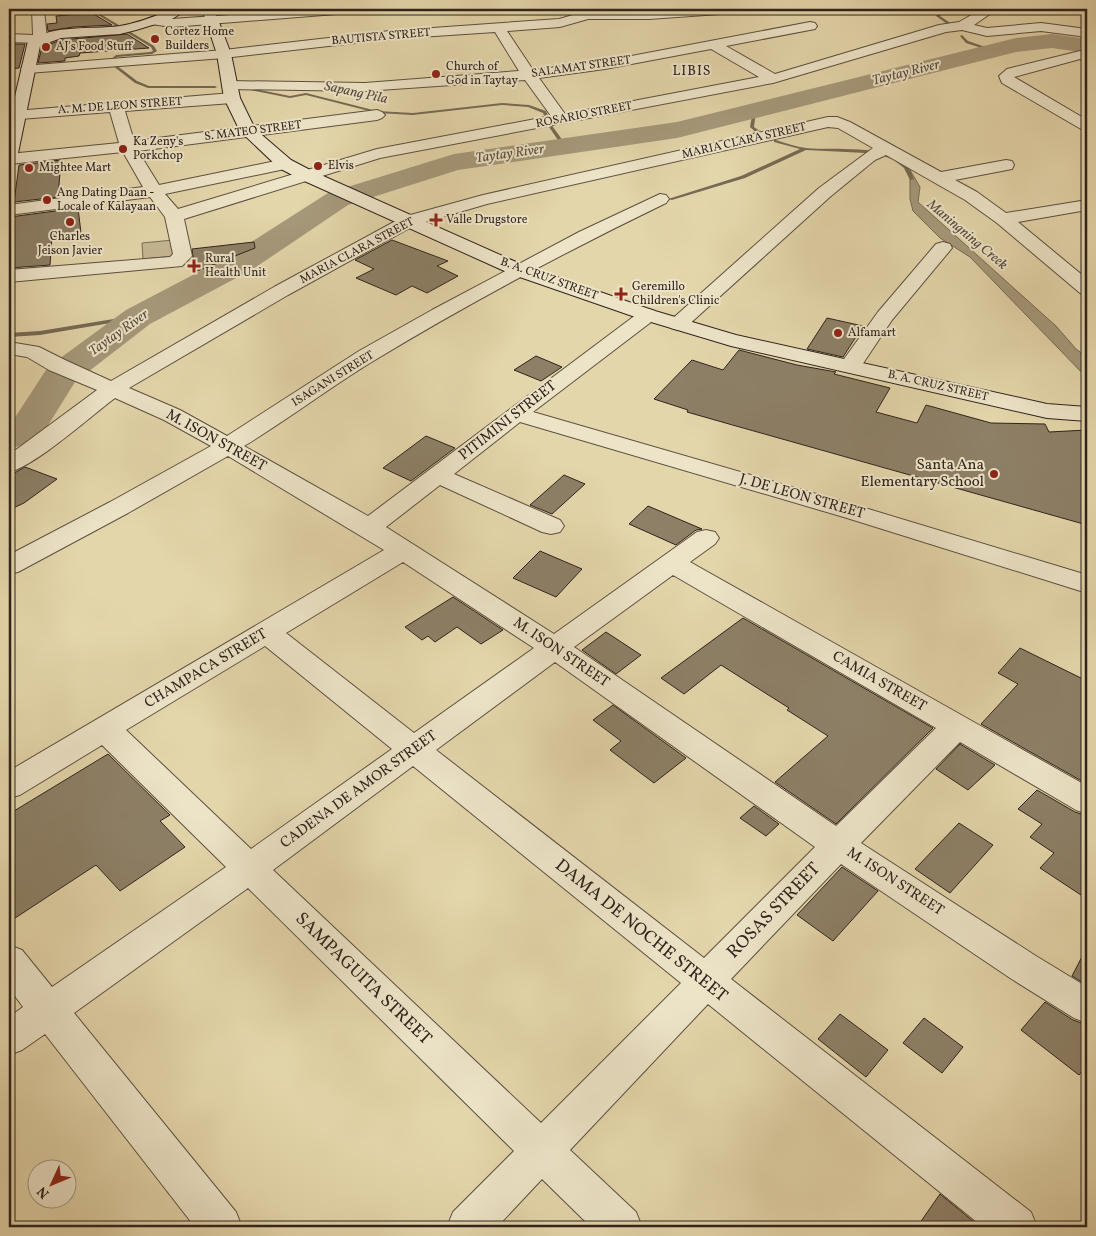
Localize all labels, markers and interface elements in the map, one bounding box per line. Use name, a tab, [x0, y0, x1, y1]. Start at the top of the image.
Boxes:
place label: Cortez Home Builders	[165, 24, 234, 54]
street label: BAUTISTA STREET	[331, 25, 431, 49]
marker: Cortez Home Builders	[149, 33, 161, 45]
place label: AJ's Food Stuff	[56, 39, 133, 55]
marker: AJ's Food Stuff	[40, 41, 52, 53]
street label: SALAMAT STREET	[530, 52, 632, 82]
water label: Taytay River	[870, 55, 942, 91]
place label: Church of God in Taytay	[446, 59, 518, 89]
district label: LIBIS	[672, 62, 712, 81]
marker: Church of God in Taytay	[430, 68, 442, 80]
water label: Sapang Pila	[323, 77, 390, 109]
street label: A. M. DE LEON STREET	[57, 94, 183, 118]
street label: ROSARIO STREET	[534, 98, 634, 132]
street label: S. MATEO STREET	[203, 117, 303, 145]
street label: MARIA CLARA STREET	[680, 119, 808, 163]
place label: Ka Zeny's Porkchop	[133, 134, 183, 164]
water label: Taytay River	[475, 140, 546, 168]
marker: Ka Zeny's Porkchop	[117, 143, 129, 155]
place label: Elvis	[328, 158, 354, 174]
place label: Mightee Mart	[39, 160, 111, 176]
marker: Elvis	[312, 160, 324, 172]
marker: Mightee Mart	[23, 162, 35, 174]
place label: Ang Dating Daan - Locale of Kalayaan	[57, 185, 156, 215]
marker: Ang Dating Daan - Locale of Kalayaan	[41, 194, 53, 206]
water label: Maningning Creek	[922, 195, 1012, 275]
place label: Valle Drugstore	[446, 212, 528, 228]
street label: MARIA CLARA STREET	[297, 214, 417, 288]
marker: Valle Drugstore	[430, 214, 442, 226]
marker: Charles Jeison Javier	[64, 216, 76, 228]
place label: Charles Jeison Javier	[38, 229, 102, 259]
place label: Rural Health Unit	[205, 251, 266, 281]
street label: B. A. CRUZ STREET	[498, 254, 600, 304]
marker: Rural Health Unit	[187, 259, 201, 273]
place label: Geremillo Children's Clinic	[632, 279, 719, 309]
marker: Geremillo Children's Clinic	[614, 287, 628, 301]
water label: Taytay River	[85, 305, 153, 361]
place label: Alfamart	[848, 325, 896, 341]
marker: Alfamart	[832, 327, 844, 339]
street label: ISAGANI STREET	[289, 347, 377, 411]
street label: B. A. CRUZ STREET	[886, 367, 990, 405]
street label: PITIMINI STREET	[455, 376, 561, 466]
street label: M. ISON STREET	[162, 405, 270, 477]
place label: Santa Ana Elementary School	[861, 455, 984, 493]
marker: Santa Ana Elementary School	[988, 468, 1000, 480]
street label: J. DE LEON STREET	[737, 469, 867, 525]
street label: M. ISON STREET	[509, 613, 613, 693]
street label: CHAMPACA STREET	[141, 624, 271, 714]
street label: CAMIA STREET	[828, 646, 930, 718]
street label: CADENA DE AMOR STREET	[276, 726, 442, 854]
street label: M. ISON STREET	[842, 843, 948, 921]
street label: DAMA DE NOCHE STREET	[549, 853, 733, 1009]
street label: ROSAS STREET	[722, 857, 827, 965]
street label: SAMPAGUITA STREET	[289, 907, 437, 1051]
north arrow	[28, 1158, 78, 1208]
text: N	[33, 1182, 54, 1202]

